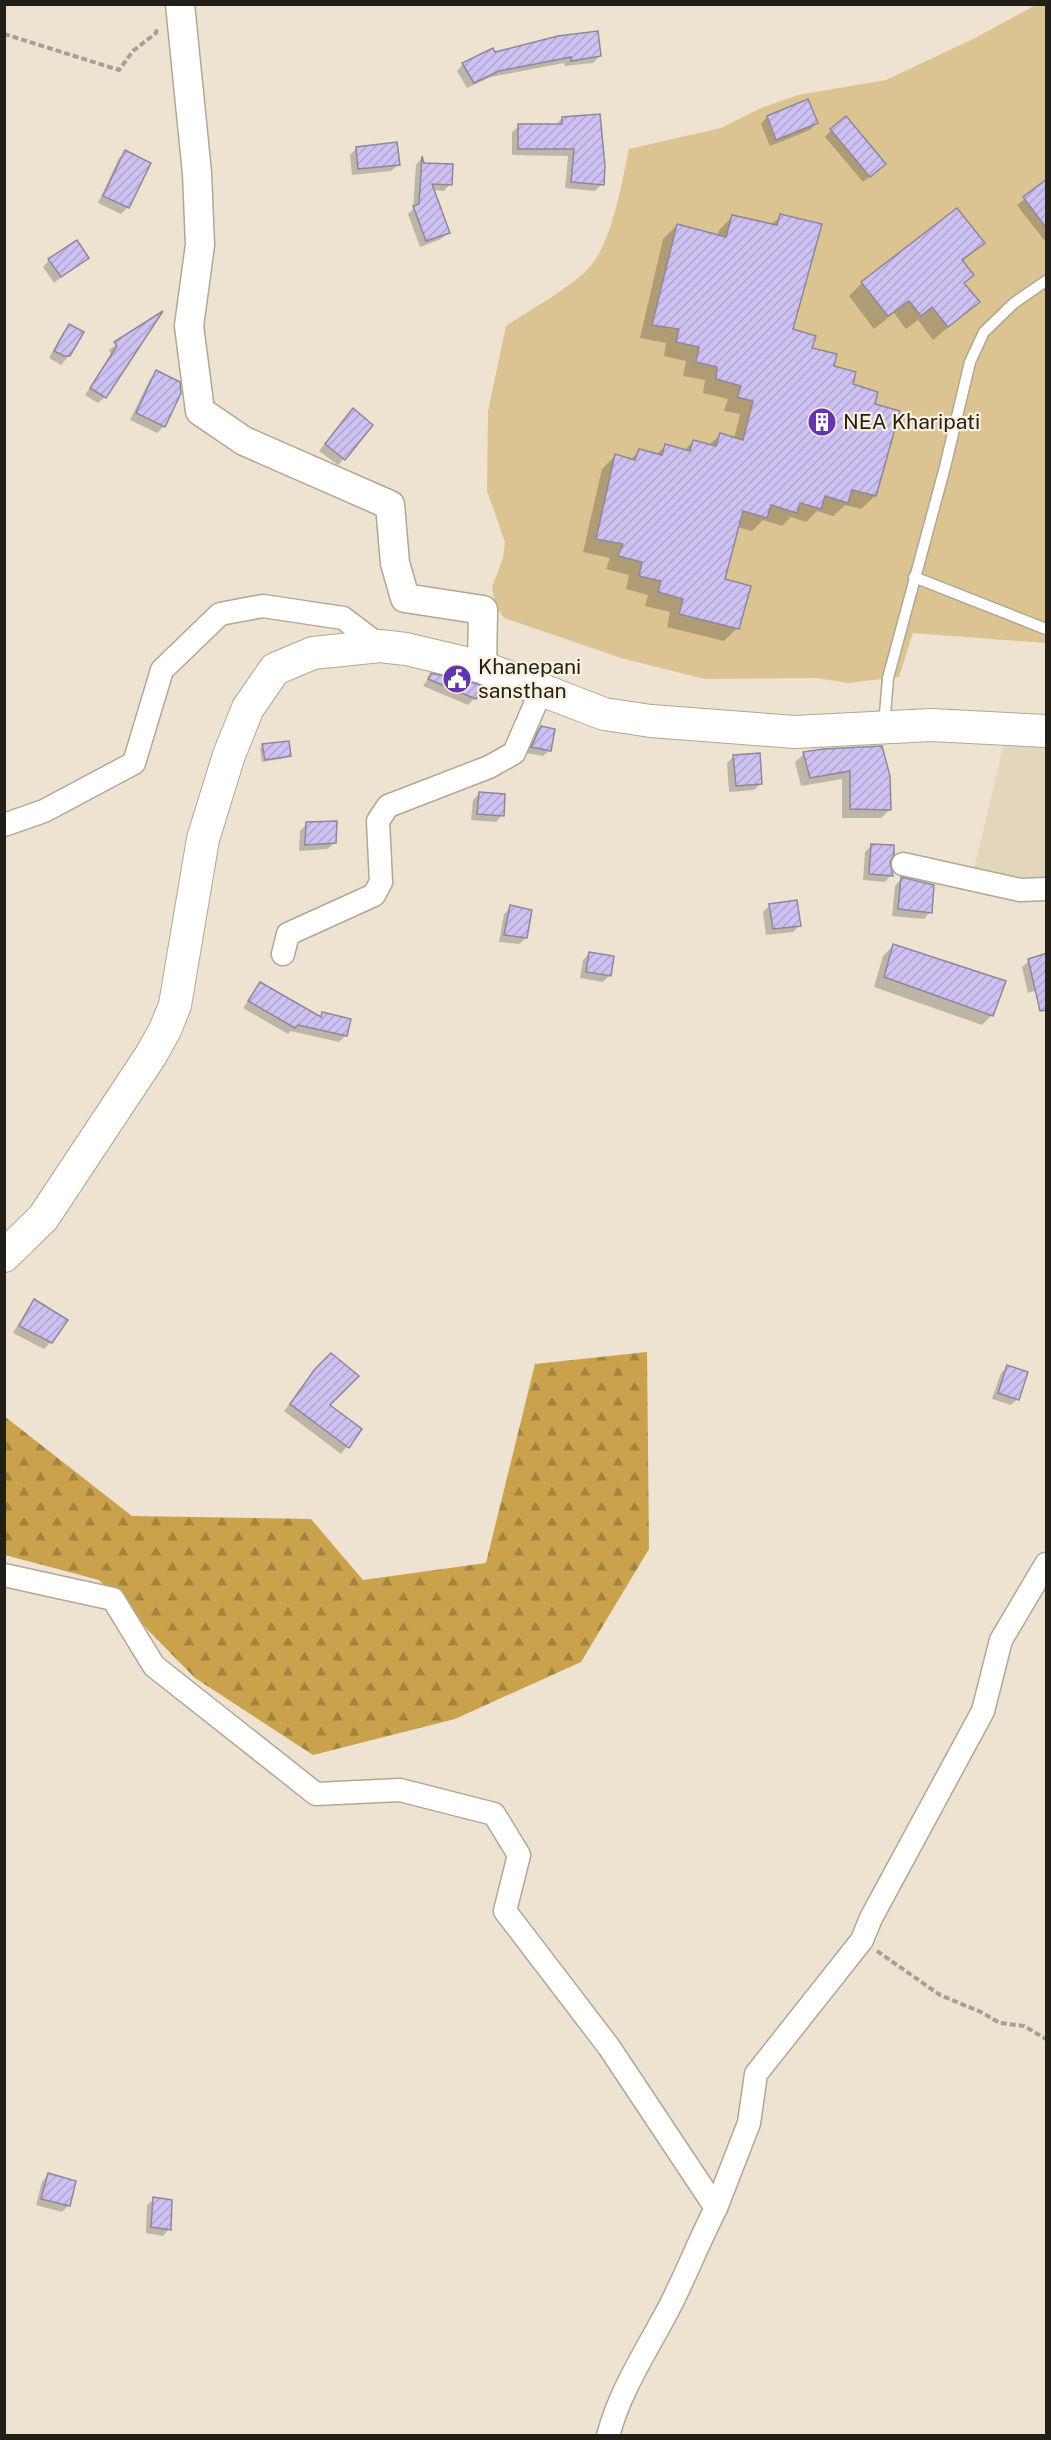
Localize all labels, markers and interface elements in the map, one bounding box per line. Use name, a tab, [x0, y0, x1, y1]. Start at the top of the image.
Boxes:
building icon: NEA Kharipati	[806, 406, 838, 438]
place label: NEA Kharipati	[843, 409, 980, 434]
place label: Khanepani sansthan	[478, 654, 581, 703]
public building icon: Khanepani sansthan	[441, 663, 473, 695]

